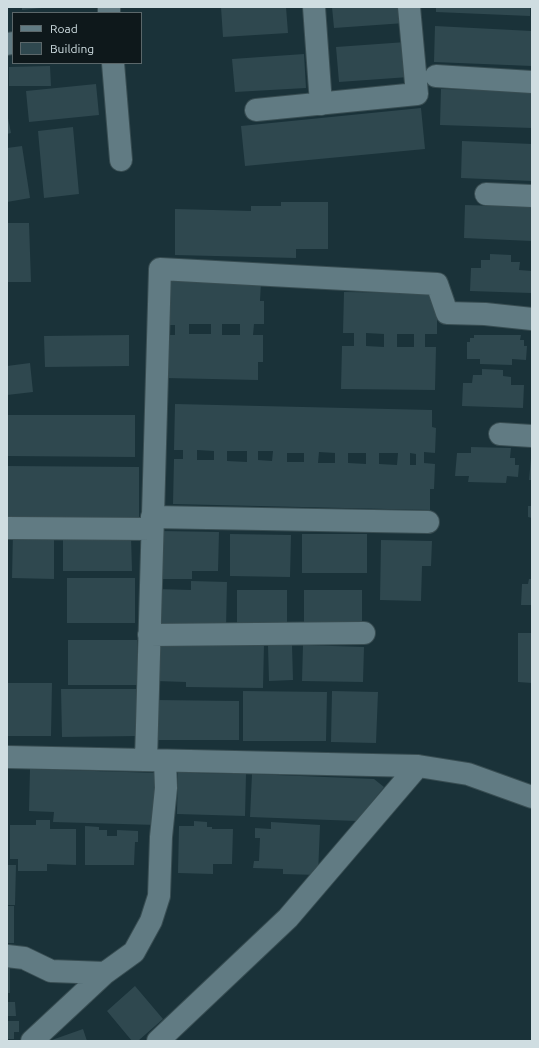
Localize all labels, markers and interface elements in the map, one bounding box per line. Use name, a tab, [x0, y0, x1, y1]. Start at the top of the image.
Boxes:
legend	[12, 12, 142, 64]
text: Road	[50, 22, 78, 35]
text: Building	[50, 42, 94, 55]

